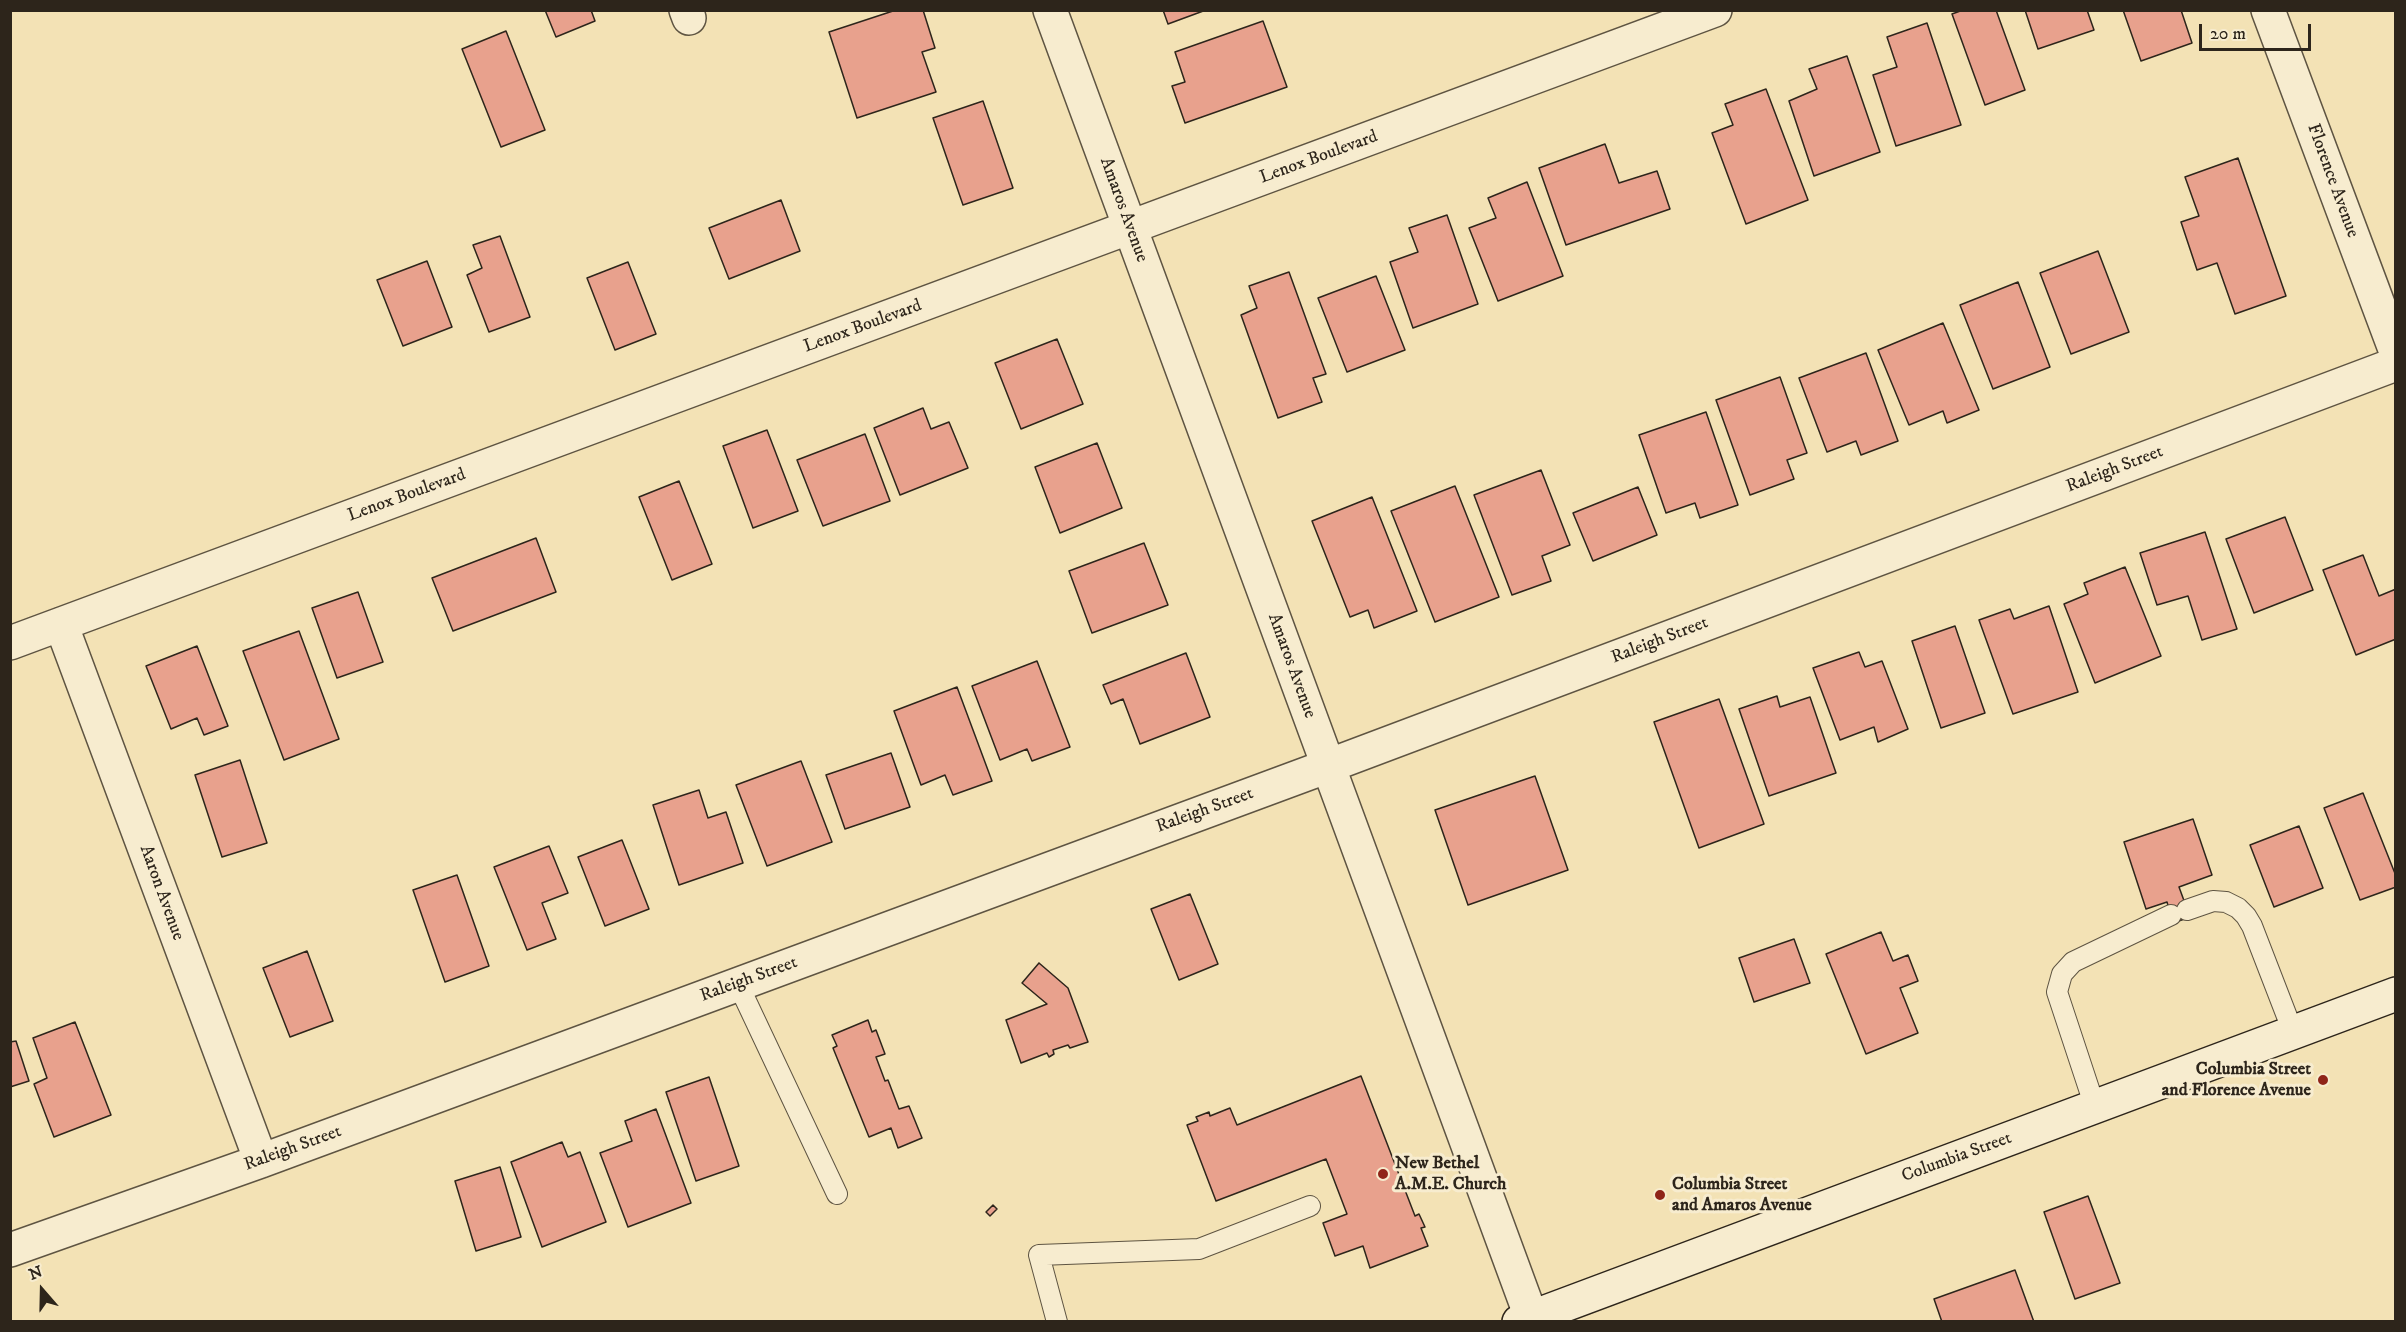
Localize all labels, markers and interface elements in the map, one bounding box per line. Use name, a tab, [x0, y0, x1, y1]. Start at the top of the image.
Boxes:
scale bar	[2202, 12, 2314, 50]
text: 20 m	[2210, 23, 2246, 45]
street label: Florence Avenue	[2301, 121, 2363, 241]
street label: Lenox Boulevard	[1257, 127, 1381, 189]
street label: Amaros Avenue	[1094, 155, 1152, 265]
street label: Lenox Boulevard	[801, 296, 925, 358]
street label: Raleigh Street	[2064, 442, 2166, 498]
street label: Lenox Boulevard	[345, 465, 469, 527]
street label: Amaros Avenue	[1262, 611, 1320, 721]
street label: Raleigh Street	[1609, 613, 1711, 669]
street label: Raleigh Street	[1154, 783, 1256, 839]
street label: Aaron Avenue	[134, 842, 188, 944]
street label: Raleigh Street	[698, 952, 800, 1008]
place label: Columbia Street and Florence Avenue	[2162, 1059, 2311, 1102]
marker: Columbia Street and Florence Avenue	[2316, 1073, 2330, 1087]
street label: Raleigh Street	[242, 1121, 344, 1177]
street label: Columbia Street	[1899, 1128, 2015, 1188]
place label: New Bethel A.M.E. Church	[1395, 1153, 1507, 1196]
marker: New Bethel A.M.E. Church	[1376, 1167, 1390, 1181]
place label: Columbia Street and Amaros Avenue	[1672, 1174, 1812, 1216]
marker: Columbia Street and Amaros Avenue	[1653, 1188, 1667, 1202]
north arrow	[12, 1260, 72, 1320]
text: N	[26, 1261, 45, 1285]

